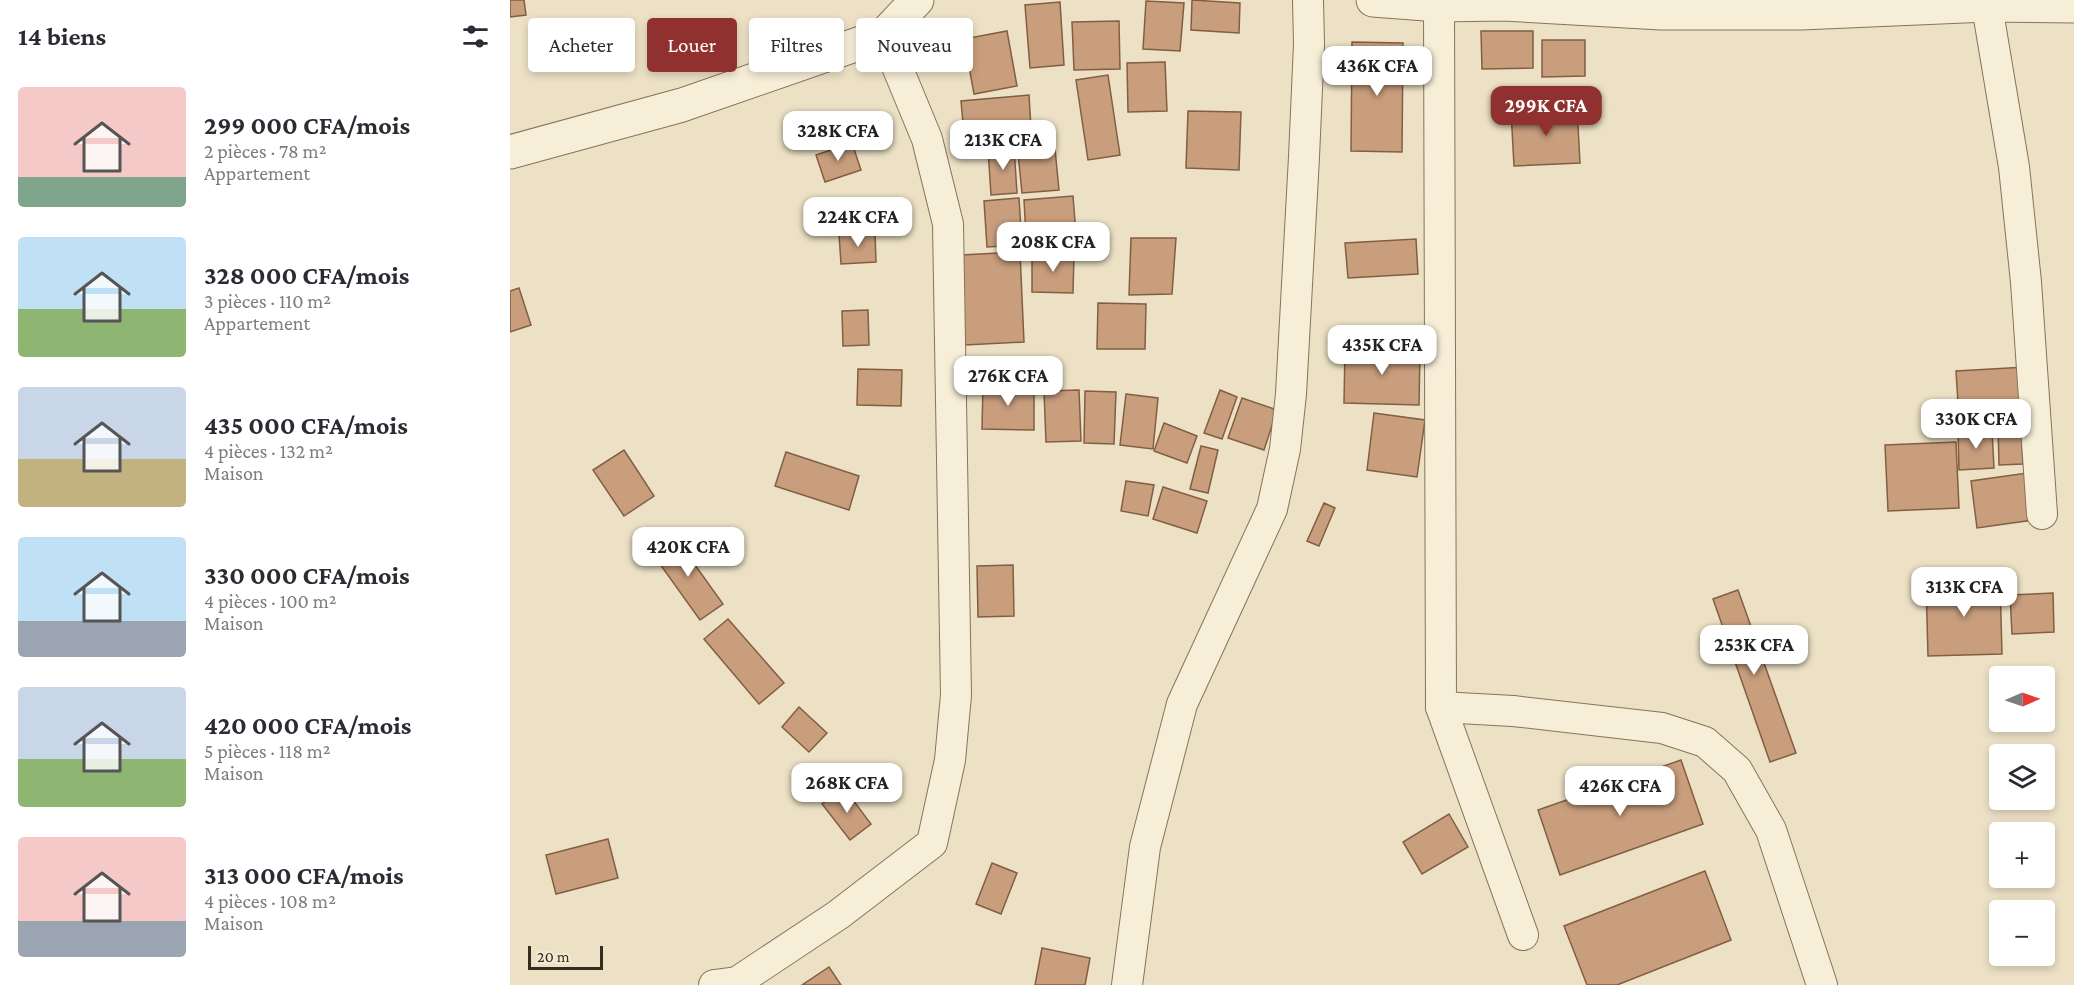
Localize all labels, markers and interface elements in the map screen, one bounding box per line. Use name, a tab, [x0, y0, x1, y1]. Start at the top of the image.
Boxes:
chip: Acheter	[528, 18, 635, 72]
chip: Louer	[647, 18, 737, 72]
chip: Filtres	[749, 18, 844, 72]
chip: Nouveau	[856, 18, 973, 72]
icon: filters	[459, 20, 492, 53]
text: 14 biens	[18, 22, 106, 51]
pin: 436K CFA	[1315, 46, 1439, 97]
text: 436K CFA	[1336, 54, 1418, 76]
pin: 299K CFA	[1484, 86, 1608, 137]
text: 299K CFA	[1505, 94, 1587, 116]
icon: home	[66, 111, 138, 183]
text: 299 000 CFA/mois	[204, 111, 410, 140]
pin: 328K CFA	[776, 111, 900, 162]
text: 328K CFA	[797, 119, 879, 141]
pin: 213K CFA	[941, 120, 1065, 171]
text: 213K CFA	[964, 128, 1042, 150]
text: 2 pièces · 78 m²	[204, 140, 326, 162]
text: Appartement	[204, 162, 310, 184]
pin: 224K CFA	[796, 197, 920, 248]
text: 224K CFA	[817, 205, 899, 227]
pin: 208K CFA	[991, 222, 1115, 273]
text: 208K CFA	[1011, 230, 1095, 252]
icon: home	[66, 261, 138, 333]
text: 328 000 CFA/mois	[204, 261, 409, 290]
text: 3 pièces · 110 m²	[204, 290, 331, 312]
text: Appartement	[204, 312, 310, 334]
pin: 435K CFA	[1320, 325, 1444, 376]
text: 435K CFA	[1342, 333, 1422, 355]
pin: 276K CFA	[946, 356, 1070, 407]
text: 276K CFA	[968, 364, 1048, 386]
pin: 330K CFA	[1914, 399, 2038, 450]
text: 330K CFA	[1935, 407, 2017, 429]
icon: home	[66, 411, 138, 483]
text: 435 000 CFA/mois	[204, 411, 408, 440]
text: 4 pièces · 132 m²	[204, 440, 333, 462]
text: Maison	[204, 462, 264, 484]
pin: 420K CFA	[626, 527, 750, 578]
text: 420K CFA	[646, 535, 730, 557]
icon: home	[66, 561, 138, 633]
text: 330 000 CFA/mois	[204, 561, 410, 590]
pin: 313K CFA	[1902, 567, 2026, 618]
text: 313K CFA	[1925, 575, 2003, 597]
text: 4 pièces · 100 m²	[204, 590, 337, 612]
text: Maison	[204, 612, 264, 634]
pin: 253K CFA	[1692, 625, 1816, 676]
text: 253K CFA	[1714, 633, 1794, 655]
north arrow	[1989, 666, 2055, 732]
map controls	[1989, 666, 2055, 966]
icon: home	[66, 711, 138, 783]
text: 420 000 CFA/mois	[204, 711, 411, 740]
text: 5 pièces · 118 m²	[204, 740, 331, 762]
button: layers	[1989, 744, 2055, 810]
text: Maison	[204, 762, 264, 784]
pin: 268K CFA	[785, 763, 909, 814]
pin: 426K CFA	[1558, 766, 1682, 817]
text: 268K CFA	[805, 771, 889, 793]
text: 426K CFA	[1579, 774, 1661, 796]
button: +	[1989, 822, 2055, 888]
icon: home	[66, 861, 138, 933]
text: 313 000 CFA/mois	[204, 861, 404, 890]
text: 4 pièces · 108 m²	[204, 890, 336, 912]
button: −	[1989, 900, 2055, 966]
text: Maison	[204, 912, 264, 934]
scale bar	[528, 943, 603, 970]
text: 20 m	[537, 948, 570, 965]

